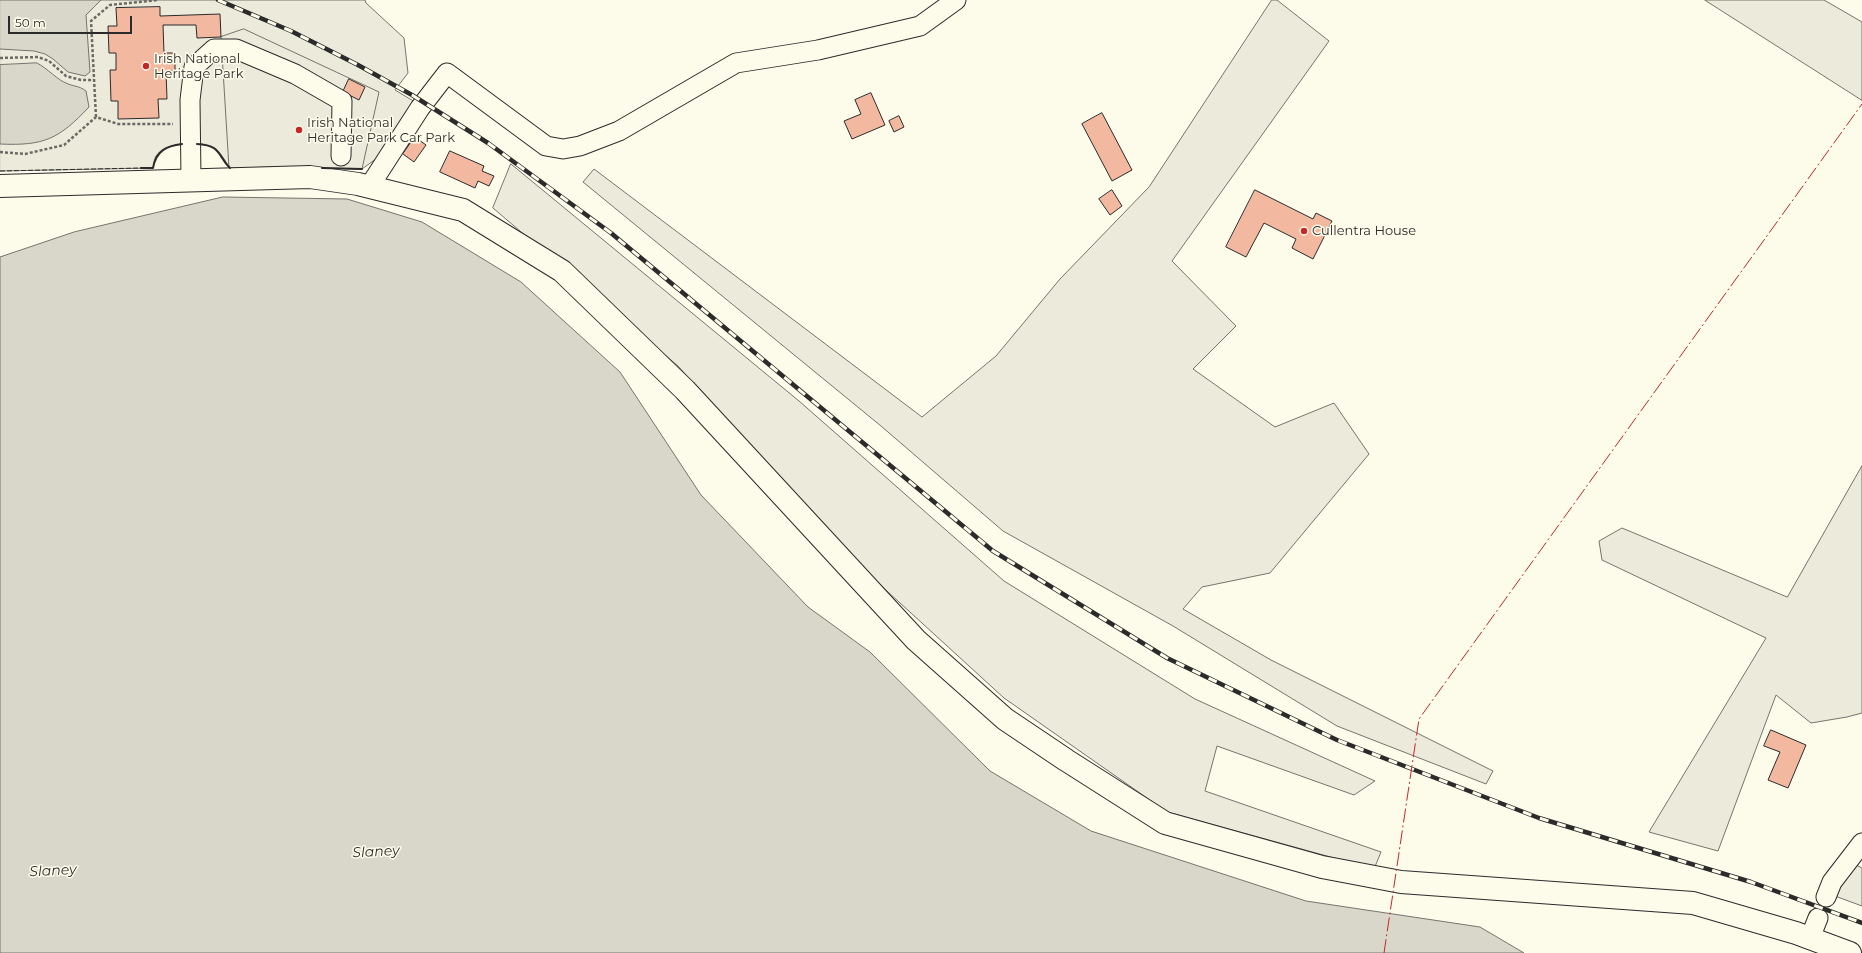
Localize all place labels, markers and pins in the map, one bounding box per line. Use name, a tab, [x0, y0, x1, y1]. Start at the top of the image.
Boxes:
place label: Irish National Heritage Park	[154, 51, 243, 82]
marker: Irish National Heritage Park	[141, 61, 151, 71]
place label: Irish National Heritage Park Car Park	[307, 115, 455, 146]
marker: Irish National Heritage Park Car Park	[294, 125, 304, 135]
place label: Cullentra House	[1312, 223, 1416, 239]
marker: Cullentra House	[1299, 226, 1309, 236]

